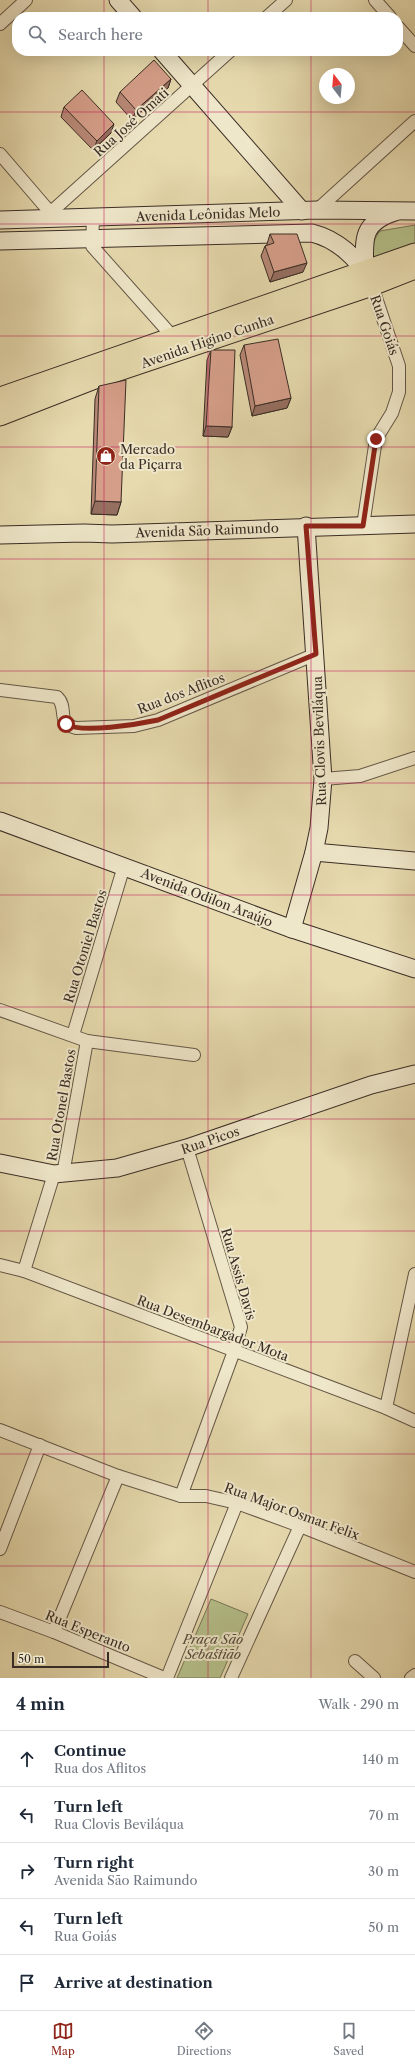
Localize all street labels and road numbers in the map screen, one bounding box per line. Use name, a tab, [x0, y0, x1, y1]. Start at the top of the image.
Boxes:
street label: Rua José Omati	[90, 84, 172, 160]
street label: Avenida Leônidas Melo	[134, 203, 281, 225]
street label: Rua Goiás	[367, 293, 403, 358]
street label: Avenida Higino Cunha	[137, 311, 276, 372]
street label: Avenida São Raimundo	[134, 520, 279, 541]
street label: Rua dos Aflitos	[135, 669, 227, 717]
street label: Rua Clovis Beviláqua	[309, 676, 329, 806]
street label: Avenida Odilon Araújo	[138, 864, 275, 930]
street label: Rua Otoniel Bastos	[60, 887, 110, 1005]
street label: Rua Otonel Bastos	[43, 1047, 79, 1162]
street label: Rua Picos	[179, 1122, 242, 1157]
street label: Rua Assis Davis	[218, 1226, 260, 1322]
street label: Rua Desembargador Mota	[135, 1292, 291, 1364]
street label: Rua Major Osmar Felix	[222, 1479, 362, 1543]
street label: Rua Esperanto	[43, 1607, 133, 1655]

